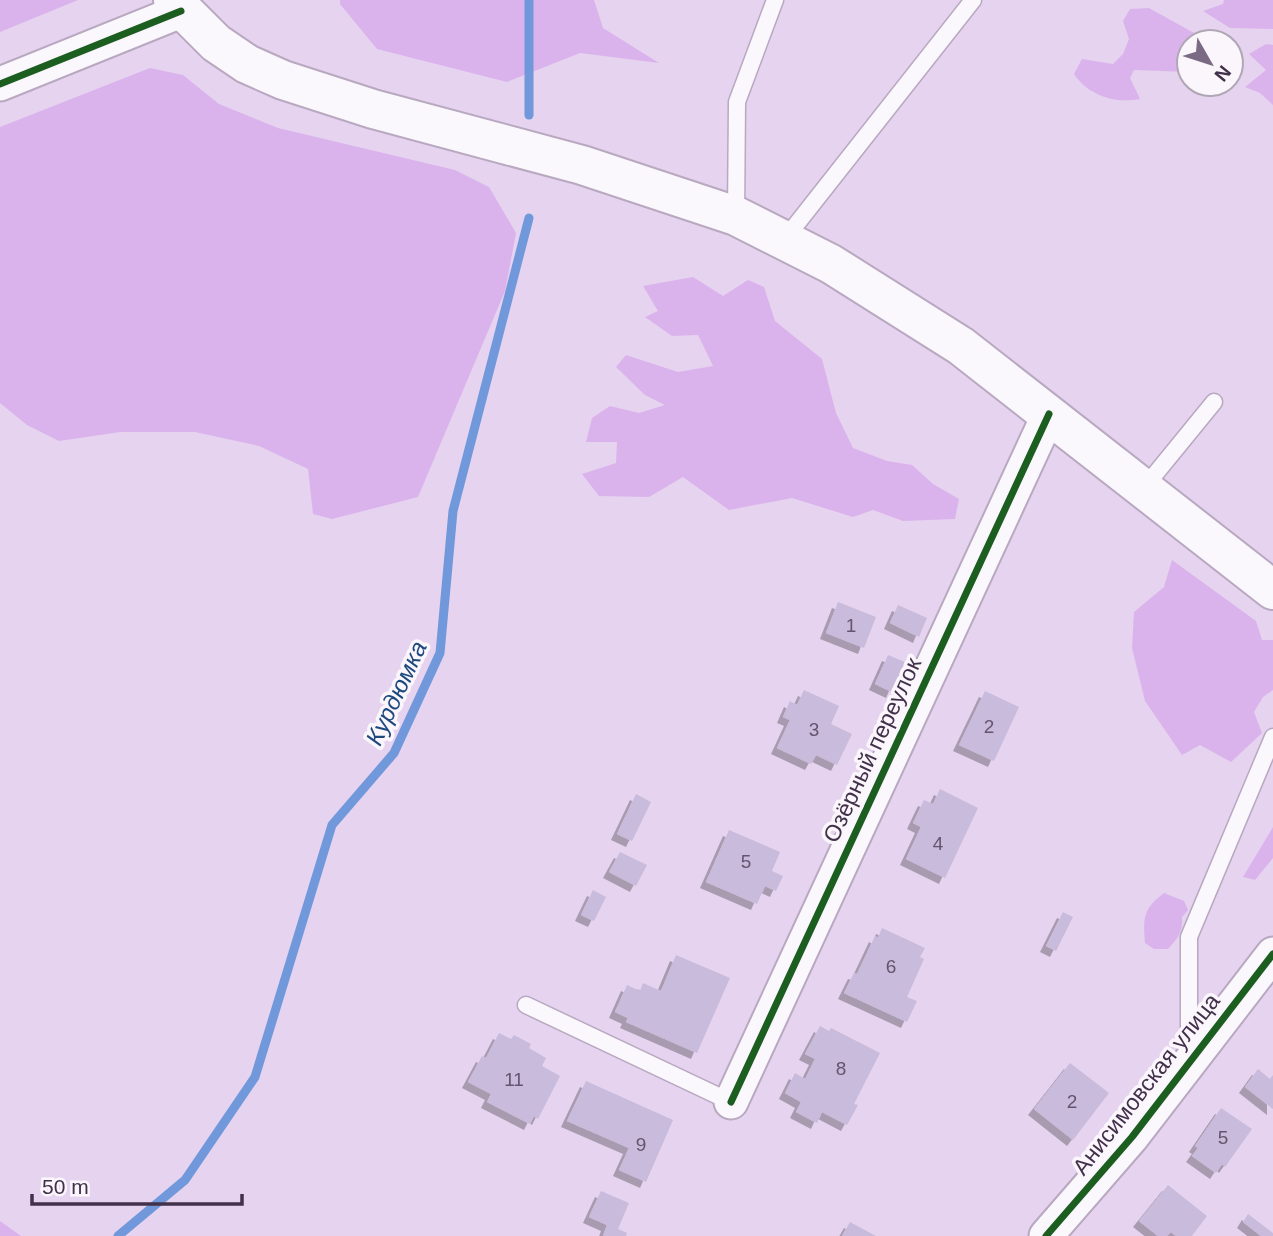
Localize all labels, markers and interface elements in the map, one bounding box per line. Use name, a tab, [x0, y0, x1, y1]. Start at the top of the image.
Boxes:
north arrow	[1175, 28, 1245, 98]
text: N	[1210, 61, 1235, 85]
house number: 1	[846, 615, 856, 636]
water label: Курдюмка	[360, 637, 432, 749]
street label: Озёрный переулок	[818, 653, 927, 846]
house number: 2	[984, 716, 994, 737]
house number: 3	[809, 719, 819, 740]
house number: 4	[933, 833, 944, 854]
house number: 5	[741, 851, 751, 872]
house number: 6	[886, 956, 896, 977]
street label: Анисимовская улица	[1067, 988, 1225, 1180]
house number: 8	[836, 1058, 846, 1079]
house number: 11	[504, 1069, 524, 1090]
house number: 2	[1067, 1091, 1077, 1112]
house number: 5	[1218, 1127, 1228, 1148]
house number: 9	[636, 1134, 646, 1155]
scale bar	[32, 1162, 242, 1206]
text: 50 m	[42, 1175, 89, 1198]

